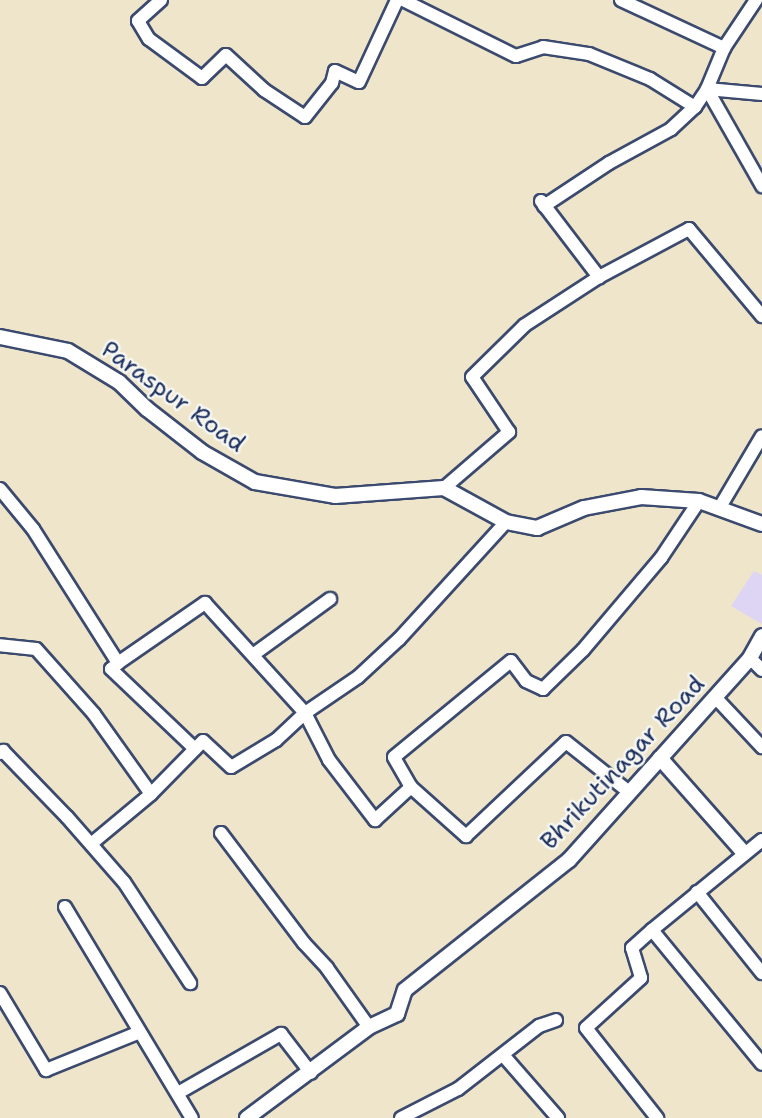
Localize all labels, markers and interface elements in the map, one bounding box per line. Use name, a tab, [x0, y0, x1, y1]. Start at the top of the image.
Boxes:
street label: Paraspur Road	[96, 335, 250, 459]
street label: Bhrikutinagar Road	[535, 670, 711, 856]

